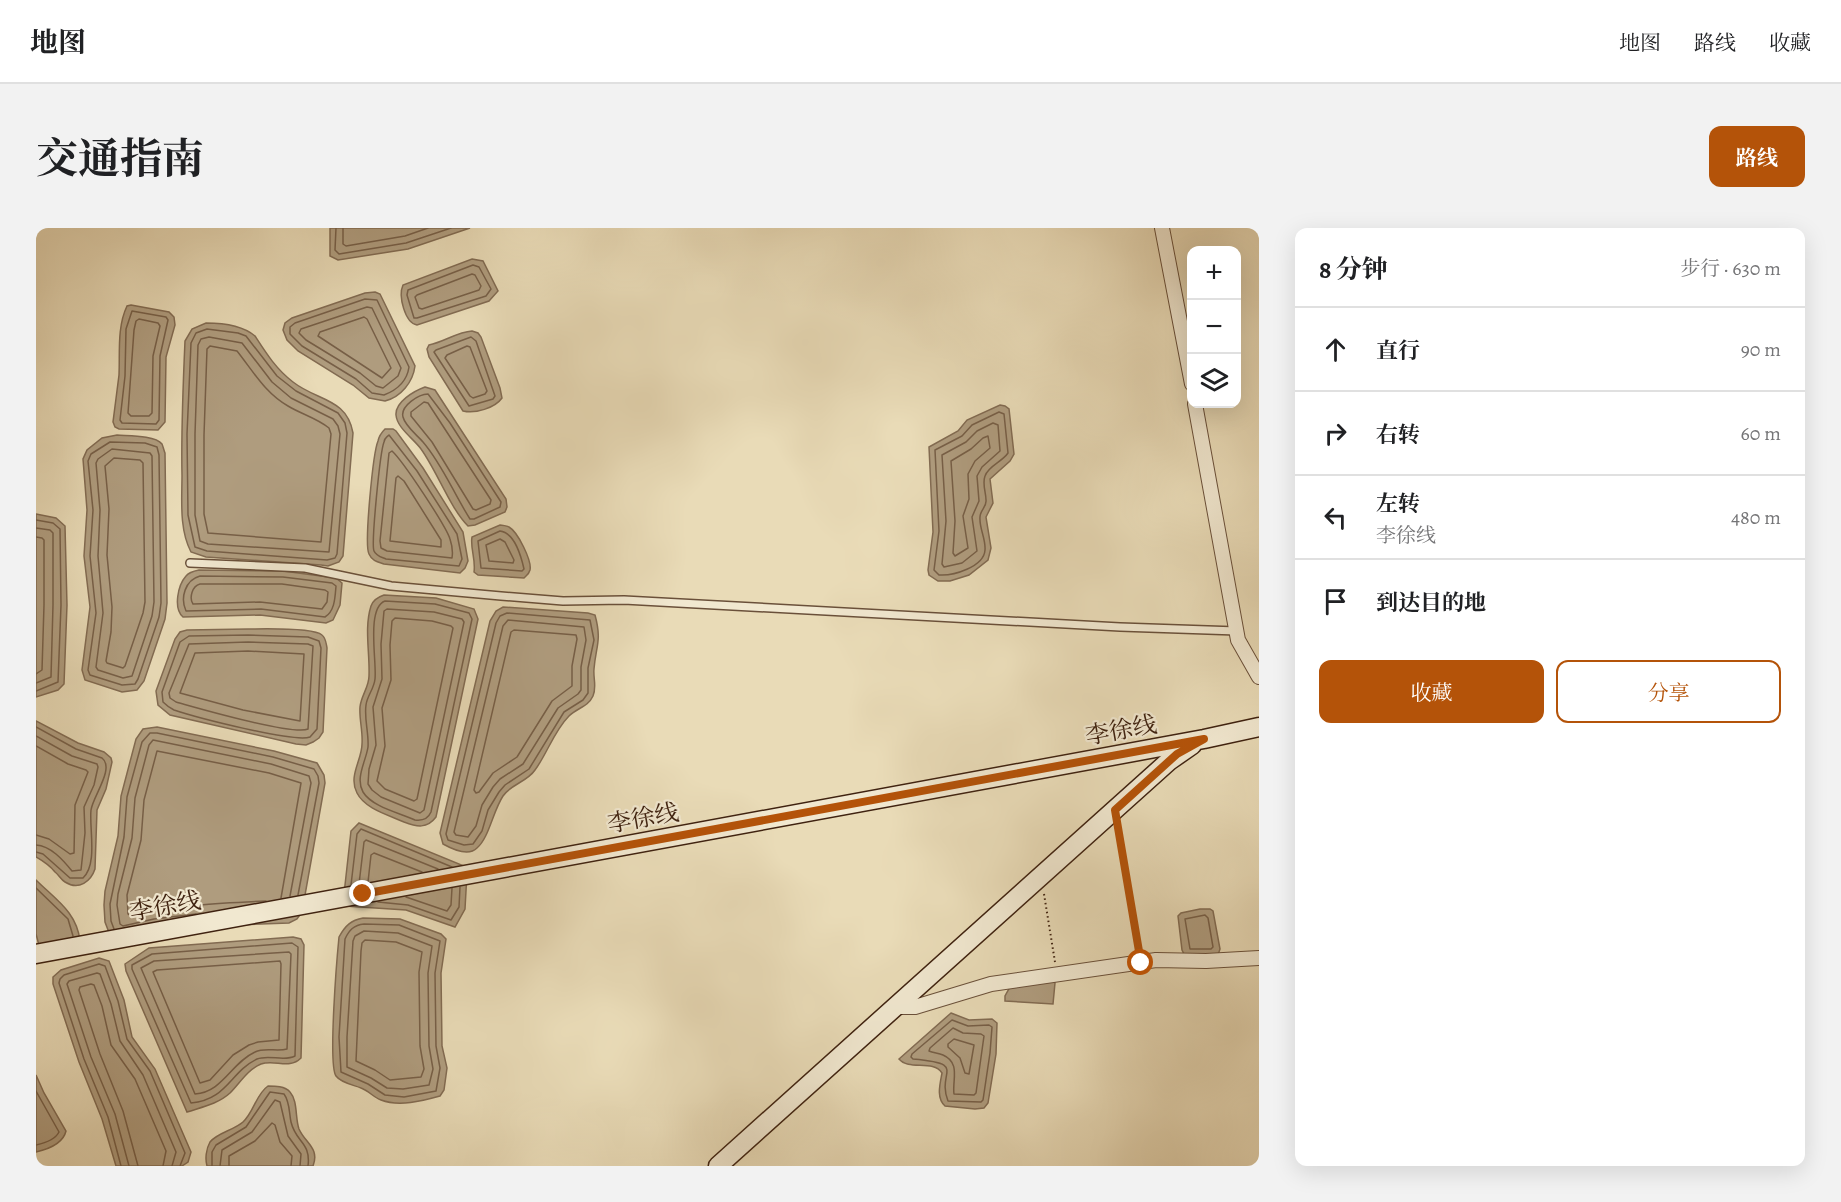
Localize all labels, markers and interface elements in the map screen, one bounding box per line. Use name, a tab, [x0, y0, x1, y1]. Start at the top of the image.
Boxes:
text: 地图	[30, 24, 86, 62]
text: 地图	[1619, 29, 1661, 57]
text: 路线	[1694, 29, 1736, 57]
text: 收藏	[1769, 29, 1811, 57]
button: 路线	[1709, 126, 1805, 187]
text: 交通指南	[36, 130, 204, 187]
map controls	[1187, 246, 1241, 408]
button: +	[1187, 246, 1241, 300]
text: 8 分钟	[1319, 252, 1388, 287]
text: 步行 · 630 m	[1680, 255, 1781, 282]
button: −	[1187, 300, 1241, 354]
icon: ahead	[1319, 333, 1352, 366]
text: 直行	[1376, 336, 1420, 366]
text: 90 m	[1741, 336, 1781, 363]
button: layers	[1187, 354, 1241, 408]
icon: right	[1319, 417, 1352, 450]
text: 右转	[1376, 420, 1420, 450]
text: 60 m	[1741, 420, 1781, 447]
text: 左转	[1376, 489, 1420, 519]
icon: left	[1319, 501, 1352, 534]
text: 480 m	[1731, 504, 1781, 531]
text: 李徐线	[1376, 522, 1436, 549]
icon: arrive	[1319, 585, 1352, 618]
text: 到达目的地	[1376, 588, 1486, 618]
button: 收藏	[1319, 660, 1544, 723]
button: 分享	[1556, 660, 1781, 723]
street label: 李徐线	[1083, 708, 1159, 752]
street label: 李徐线	[605, 796, 681, 840]
route end	[349, 880, 375, 906]
street label: 李徐线	[127, 884, 203, 928]
route start	[1127, 949, 1153, 975]

